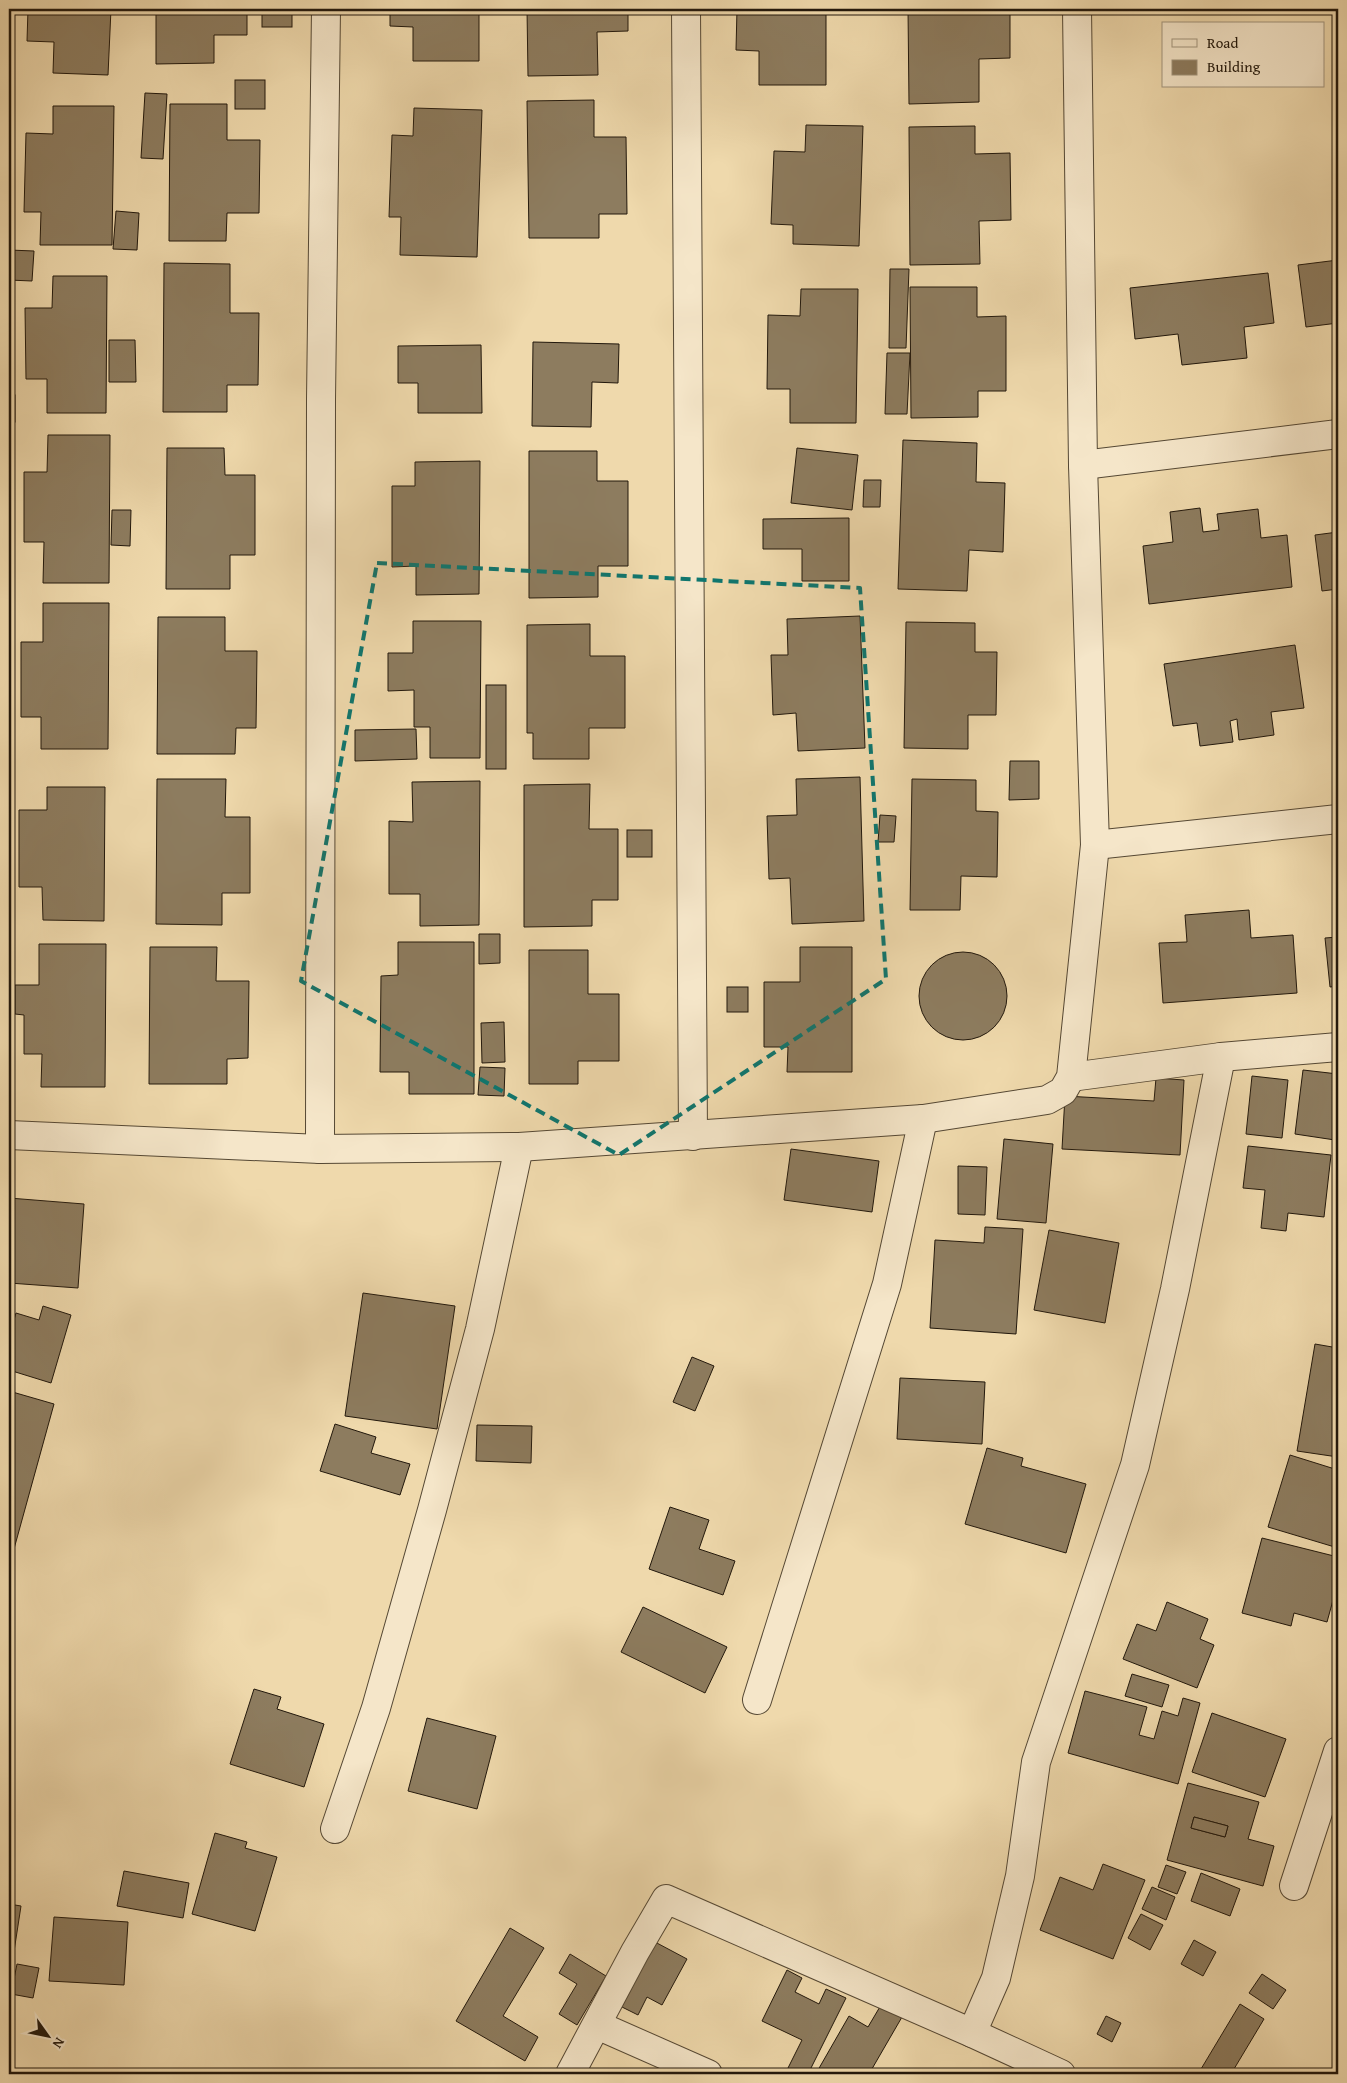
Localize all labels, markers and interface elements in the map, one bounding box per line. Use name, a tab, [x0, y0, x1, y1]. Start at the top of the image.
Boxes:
legend	[1162, 22, 1324, 88]
text: Road	[1207, 32, 1238, 53]
text: Building	[1207, 56, 1261, 77]
north arrow	[22, 2010, 72, 2060]
text: N	[48, 2034, 70, 2053]

